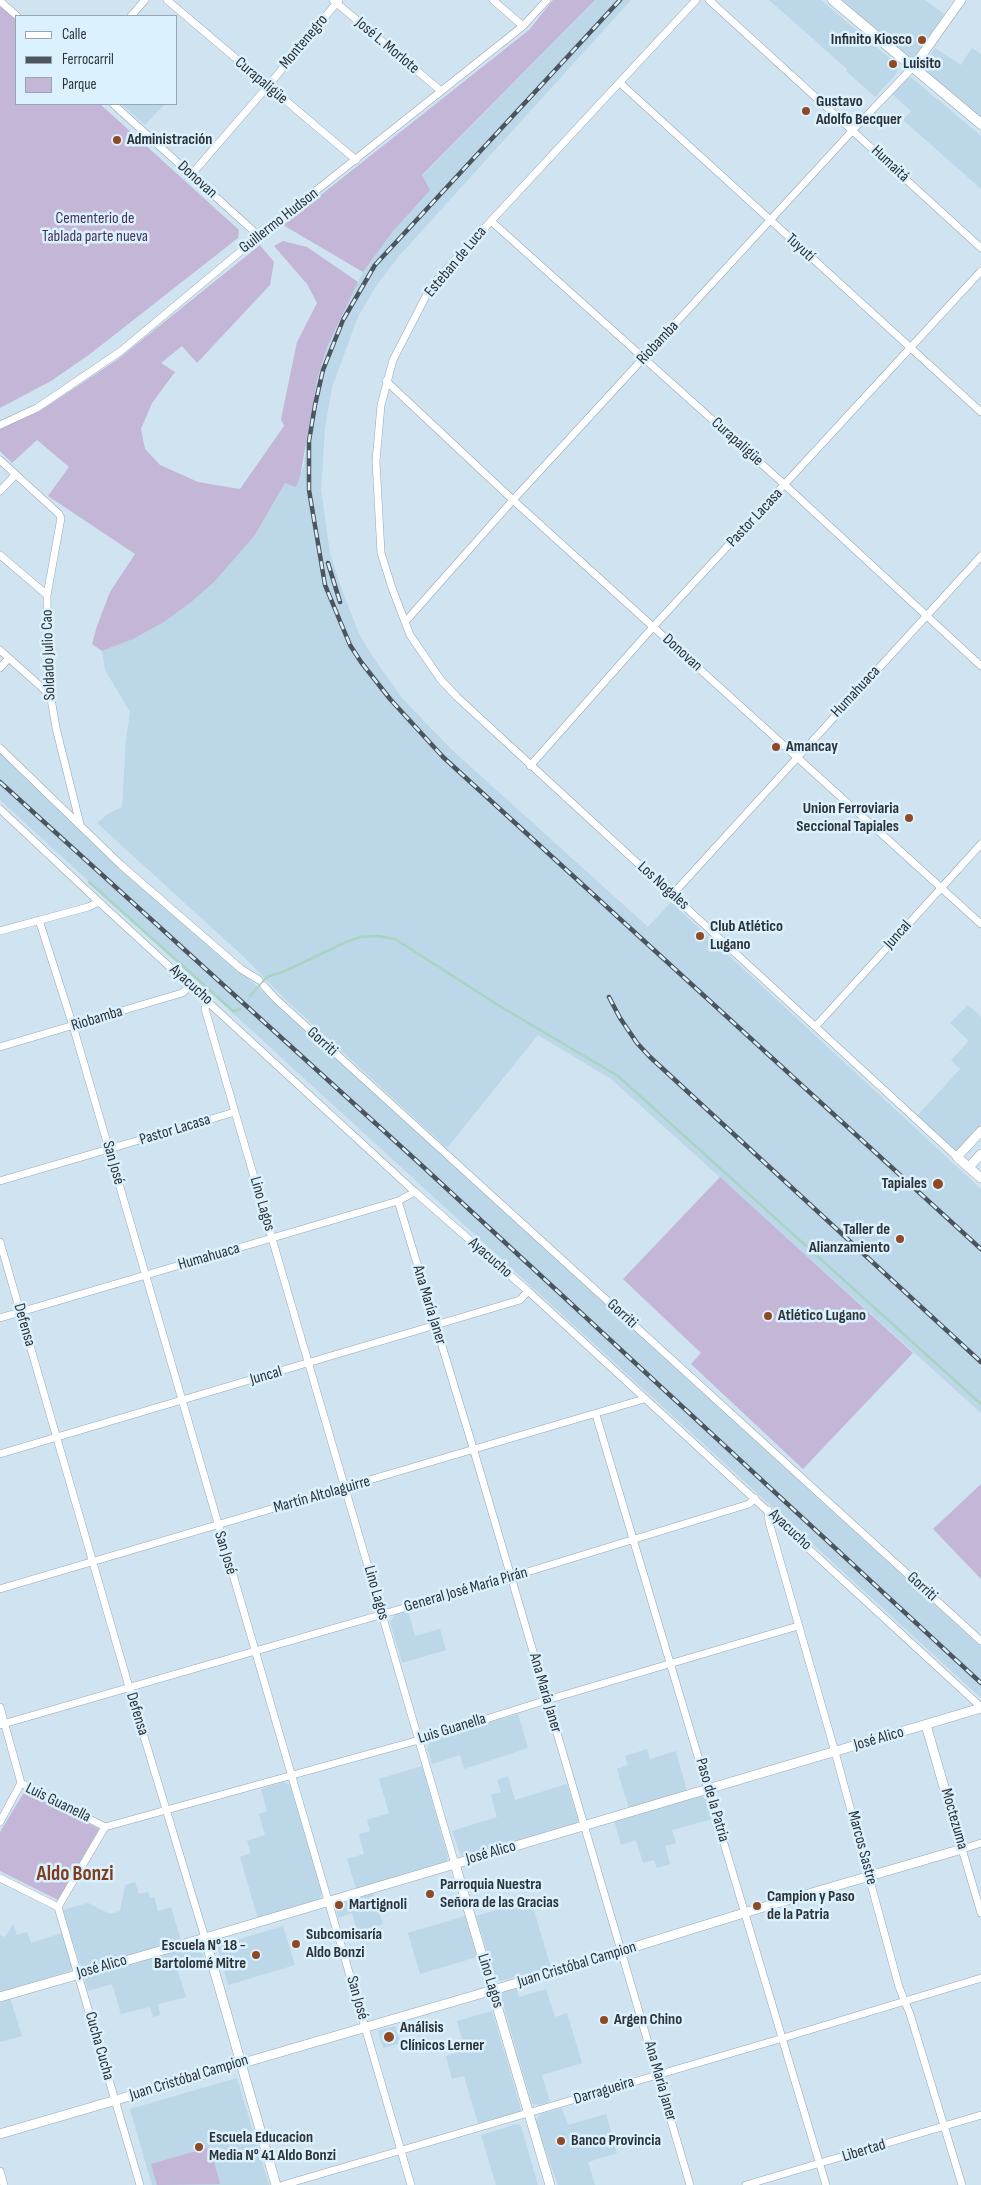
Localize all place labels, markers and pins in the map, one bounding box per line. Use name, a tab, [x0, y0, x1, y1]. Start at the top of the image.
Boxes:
place label: Infinito Kiosco	[831, 30, 912, 50]
marker: Infinito Kiosco	[916, 34, 928, 46]
place label: Luisito	[903, 54, 941, 74]
marker: Luisito	[887, 58, 899, 70]
place label: Gustavo Adolfo Becquer	[816, 92, 902, 130]
marker: Gustavo Adolfo Becquer	[800, 105, 812, 117]
place label: Administración	[127, 130, 212, 150]
marker: Administración	[111, 134, 123, 146]
place label: Amancay	[786, 737, 838, 757]
marker: Amancay	[770, 741, 782, 753]
place label: Union Ferroviaria Seccional Tapiales	[796, 799, 899, 837]
marker: Union Ferroviaria Seccional Tapiales	[903, 812, 915, 824]
place label: Club Atlético Lugano	[710, 917, 783, 955]
marker: Club Atlético Lugano	[694, 930, 706, 942]
place label: Tapiales	[882, 1174, 927, 1194]
marker: Tapiales	[931, 1177, 945, 1191]
place label: Taller de Alianzamiento	[809, 1220, 890, 1258]
marker: Taller de Alianzamiento	[894, 1233, 906, 1245]
place label: Atlético Lugano	[778, 1306, 866, 1326]
marker: Atlético Lugano	[762, 1310, 774, 1322]
place label: Parroquia Nuestra Señora de las Gracias	[440, 1875, 559, 1913]
place label: Campion y Paso de la Patria	[767, 1887, 855, 1925]
marker: Parroquia Nuestra Señora de las Gracias	[424, 1888, 436, 1900]
place label: Martignoli	[349, 1895, 407, 1915]
marker: Martignoli	[333, 1899, 345, 1911]
marker: Campion y Paso de la Patria	[751, 1900, 763, 1912]
place label: Subcomisaría Aldo Bonzi	[306, 1925, 382, 1963]
place label: Escuela N° 18 - Bartolomé Mitre	[154, 1936, 246, 1974]
marker: Subcomisaría Aldo Bonzi	[290, 1938, 302, 1950]
marker: Escuela N° 18 - Bartolomé Mitre	[250, 1949, 262, 1961]
place label: Argen Chino	[614, 2010, 682, 2030]
marker: Argen Chino	[598, 2014, 610, 2026]
place label: Análisis Clínicos Lerner	[400, 2018, 484, 2056]
marker: Análisis Clínicos Lerner	[382, 2030, 396, 2044]
place label: Escuela Educacion Media N° 41 Aldo Bonzi	[209, 2128, 336, 2166]
place label: Banco Provincia	[571, 2131, 661, 2151]
marker: Banco Provincia	[555, 2135, 567, 2147]
marker: Escuela Educacion Media N° 41 Aldo Bonzi	[193, 2141, 205, 2153]

